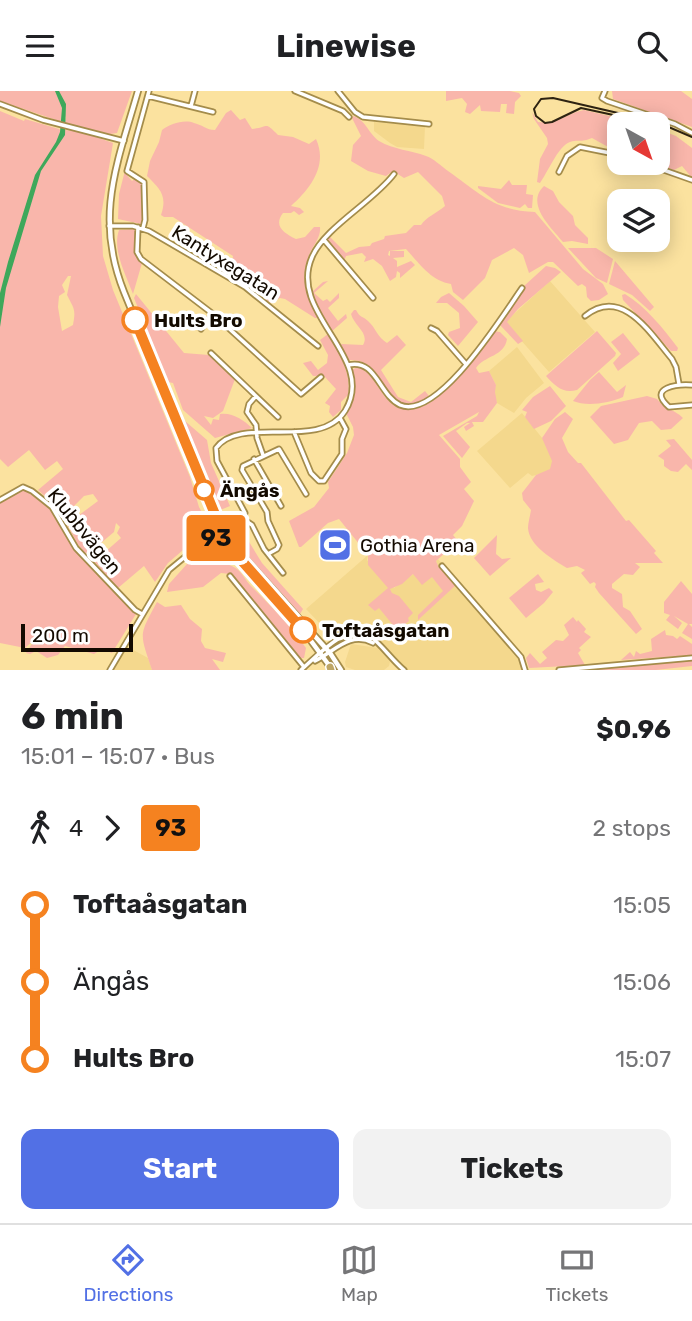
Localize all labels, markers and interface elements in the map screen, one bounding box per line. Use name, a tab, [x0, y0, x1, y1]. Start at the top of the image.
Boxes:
icon: menu	[21, 27, 59, 65]
text: Linewise	[276, 27, 416, 65]
icon: search	[633, 27, 671, 65]
north arrow	[607, 112, 670, 175]
map controls	[607, 112, 670, 252]
button: layers	[607, 189, 670, 252]
street label: Kantyxegatan	[168, 220, 284, 305]
marker: Hults Bro	[122, 307, 148, 333]
place label: Hults Bro	[154, 309, 243, 332]
place label: Ängås	[220, 479, 280, 502]
marker: Ängås	[194, 480, 214, 500]
street label: Klubbvägen	[43, 484, 126, 579]
line badge: 93	[184, 515, 248, 561]
text: 93	[200, 524, 232, 552]
sports icon: Gothia Arena	[316, 526, 354, 564]
place label: Gothia Arena	[360, 534, 474, 557]
marker: Toftaåsgatan	[290, 617, 316, 643]
place label: Toftaåsgatan	[322, 619, 450, 642]
scale bar	[21, 621, 133, 653]
text: 200 m	[32, 624, 89, 647]
text: 6 min	[21, 693, 124, 739]
text: $0.96	[596, 714, 671, 745]
text: 15:01 – 15:07 · Bus	[21, 742, 215, 770]
icon: walk	[21, 809, 59, 847]
icon: forward	[93, 809, 131, 847]
text: 4	[69, 814, 83, 842]
text: 93	[155, 814, 186, 842]
text: 2 stops	[593, 814, 671, 842]
text: Toftaåsgatan	[73, 889, 247, 920]
text: 15:05	[613, 891, 671, 919]
text: Ängås	[73, 966, 149, 997]
text: 15:06	[613, 968, 671, 996]
text: Hults Bro	[73, 1043, 194, 1074]
text: 15:07	[615, 1045, 671, 1073]
button: Start	[21, 1129, 339, 1209]
button: Tickets	[353, 1129, 671, 1209]
tab: Directions	[83, 1241, 173, 1306]
tab: Map	[340, 1241, 378, 1306]
tab: Tickets	[545, 1241, 609, 1306]

